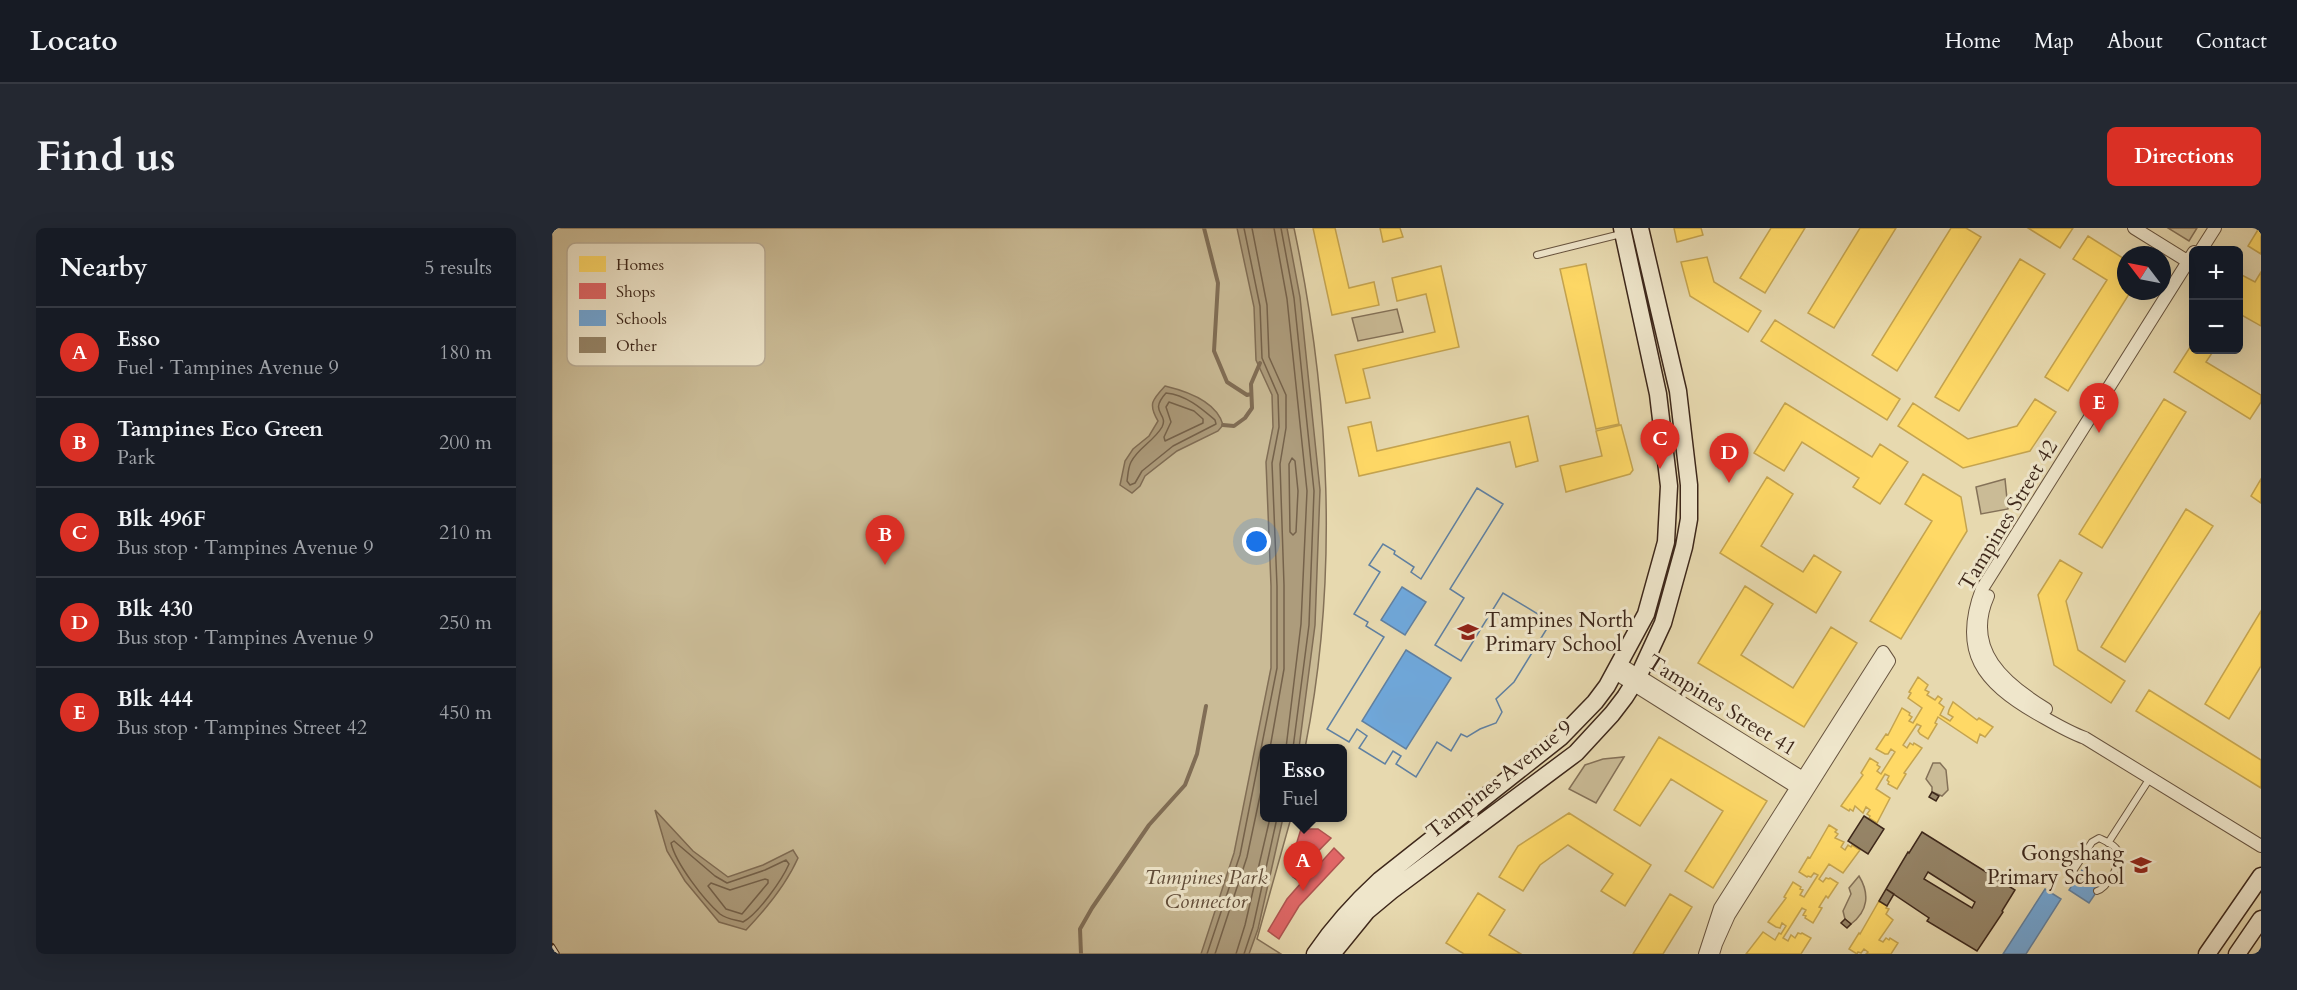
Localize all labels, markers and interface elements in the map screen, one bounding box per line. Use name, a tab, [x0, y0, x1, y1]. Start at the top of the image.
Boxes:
text: Locato	[30, 22, 118, 60]
text: Home	[1945, 27, 2001, 56]
text: Map	[2034, 27, 2074, 56]
text: About	[2107, 27, 2163, 56]
text: Contact	[2196, 27, 2267, 56]
button: Directions	[2107, 127, 2261, 186]
text: Find us	[36, 128, 176, 185]
legend	[567, 243, 765, 366]
north arrow	[2117, 246, 2171, 300]
map controls	[2189, 246, 2243, 354]
button: +	[2189, 246, 2243, 300]
text: Nearby	[60, 250, 148, 285]
text: 5 results	[424, 254, 492, 281]
text: Homes	[616, 254, 664, 276]
text: Shops	[616, 281, 655, 303]
button: −	[2189, 300, 2243, 354]
text: Schools	[616, 308, 667, 330]
text: Esso	[117, 324, 160, 354]
text: Other	[616, 335, 657, 357]
text: A	[72, 339, 87, 366]
text: 180 m	[439, 339, 492, 366]
text: Fuel · Tampines Avenue 9	[117, 354, 339, 381]
pin: E	[2080, 384, 2118, 433]
text: Tampines Eco Green	[117, 414, 323, 444]
pin: C	[1640, 420, 1680, 469]
text: B	[72, 429, 87, 456]
text: 200 m	[439, 429, 492, 456]
pin: D	[1710, 434, 1748, 483]
street label: Tampines Street 42	[1952, 434, 2065, 596]
text: Park	[117, 444, 155, 471]
text: Blk 496F	[117, 504, 206, 534]
pin: B	[866, 516, 904, 565]
text: C	[72, 519, 87, 546]
text: 210 m	[439, 519, 492, 546]
your location	[1242, 527, 1271, 556]
text: Bus stop · Tampines Avenue 9	[117, 534, 373, 561]
text: Blk 430	[117, 594, 193, 624]
place label: Tampines North Primary School	[1485, 606, 1634, 659]
text: D	[71, 609, 88, 636]
text: 250 m	[439, 609, 492, 636]
school or university icon: Tampines North Primary School	[1456, 620, 1480, 644]
text: Bus stop · Tampines Avenue 9	[117, 624, 373, 651]
street label: Tampines Street 41	[1641, 648, 1802, 763]
text: Blk 444	[117, 684, 193, 714]
text: E	[73, 699, 86, 726]
text: 450 m	[439, 699, 492, 726]
street label: Tampines Avenue 9	[1420, 713, 1579, 846]
text: Bus stop · Tampines Street 42	[117, 714, 367, 741]
popup	[1260, 744, 1347, 822]
text: Esso	[1282, 755, 1325, 785]
text: Fuel	[1282, 785, 1318, 812]
place label: Gongshang Primary School	[1987, 839, 2124, 892]
pin: A	[1284, 842, 1323, 891]
school or university icon: Gongshang Primary School	[2129, 853, 2153, 877]
park label: Tampines Park Connector	[1144, 863, 1268, 916]

